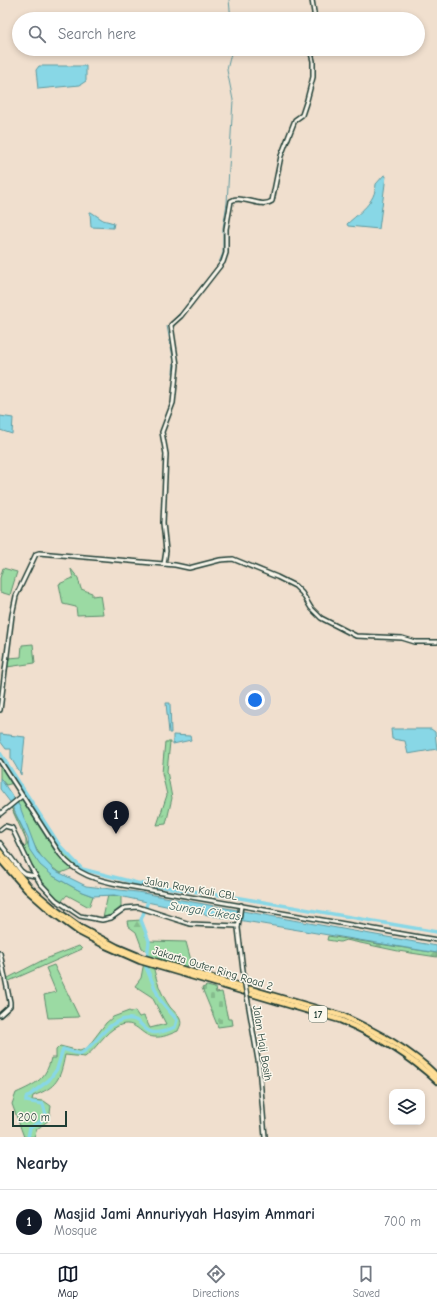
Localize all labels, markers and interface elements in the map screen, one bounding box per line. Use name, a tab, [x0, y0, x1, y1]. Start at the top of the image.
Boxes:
search box	[12, 12, 425, 56]
icon: search	[26, 23, 48, 45]
text: Search here	[58, 25, 136, 43]
your location	[245, 690, 265, 710]
pin: 1	[103, 801, 129, 834]
street label: Jalan Raya Kali CBL	[143, 874, 239, 903]
water label: Sungai Cikeas	[168, 898, 242, 924]
street label: Jakarta Outer Ring Road 2	[151, 944, 275, 993]
street label: Jalan Haji Bosih	[250, 1004, 275, 1082]
road number: 17	[309, 1006, 327, 1022]
map controls	[389, 1089, 425, 1125]
button: layers	[389, 1089, 425, 1125]
scale bar	[12, 1109, 67, 1128]
text: 200 m	[18, 1111, 50, 1124]
text: Nearby	[16, 1154, 67, 1173]
text: Masjid Jami Annuriyyah Hasyim Ammari	[54, 1205, 315, 1223]
text: 1	[26, 1214, 32, 1229]
text: 700 m	[384, 1214, 421, 1229]
text: Mosque	[54, 1223, 97, 1238]
tab: Map	[57, 1263, 79, 1300]
tab: Directions	[193, 1263, 239, 1300]
tab: Saved	[353, 1263, 380, 1300]

